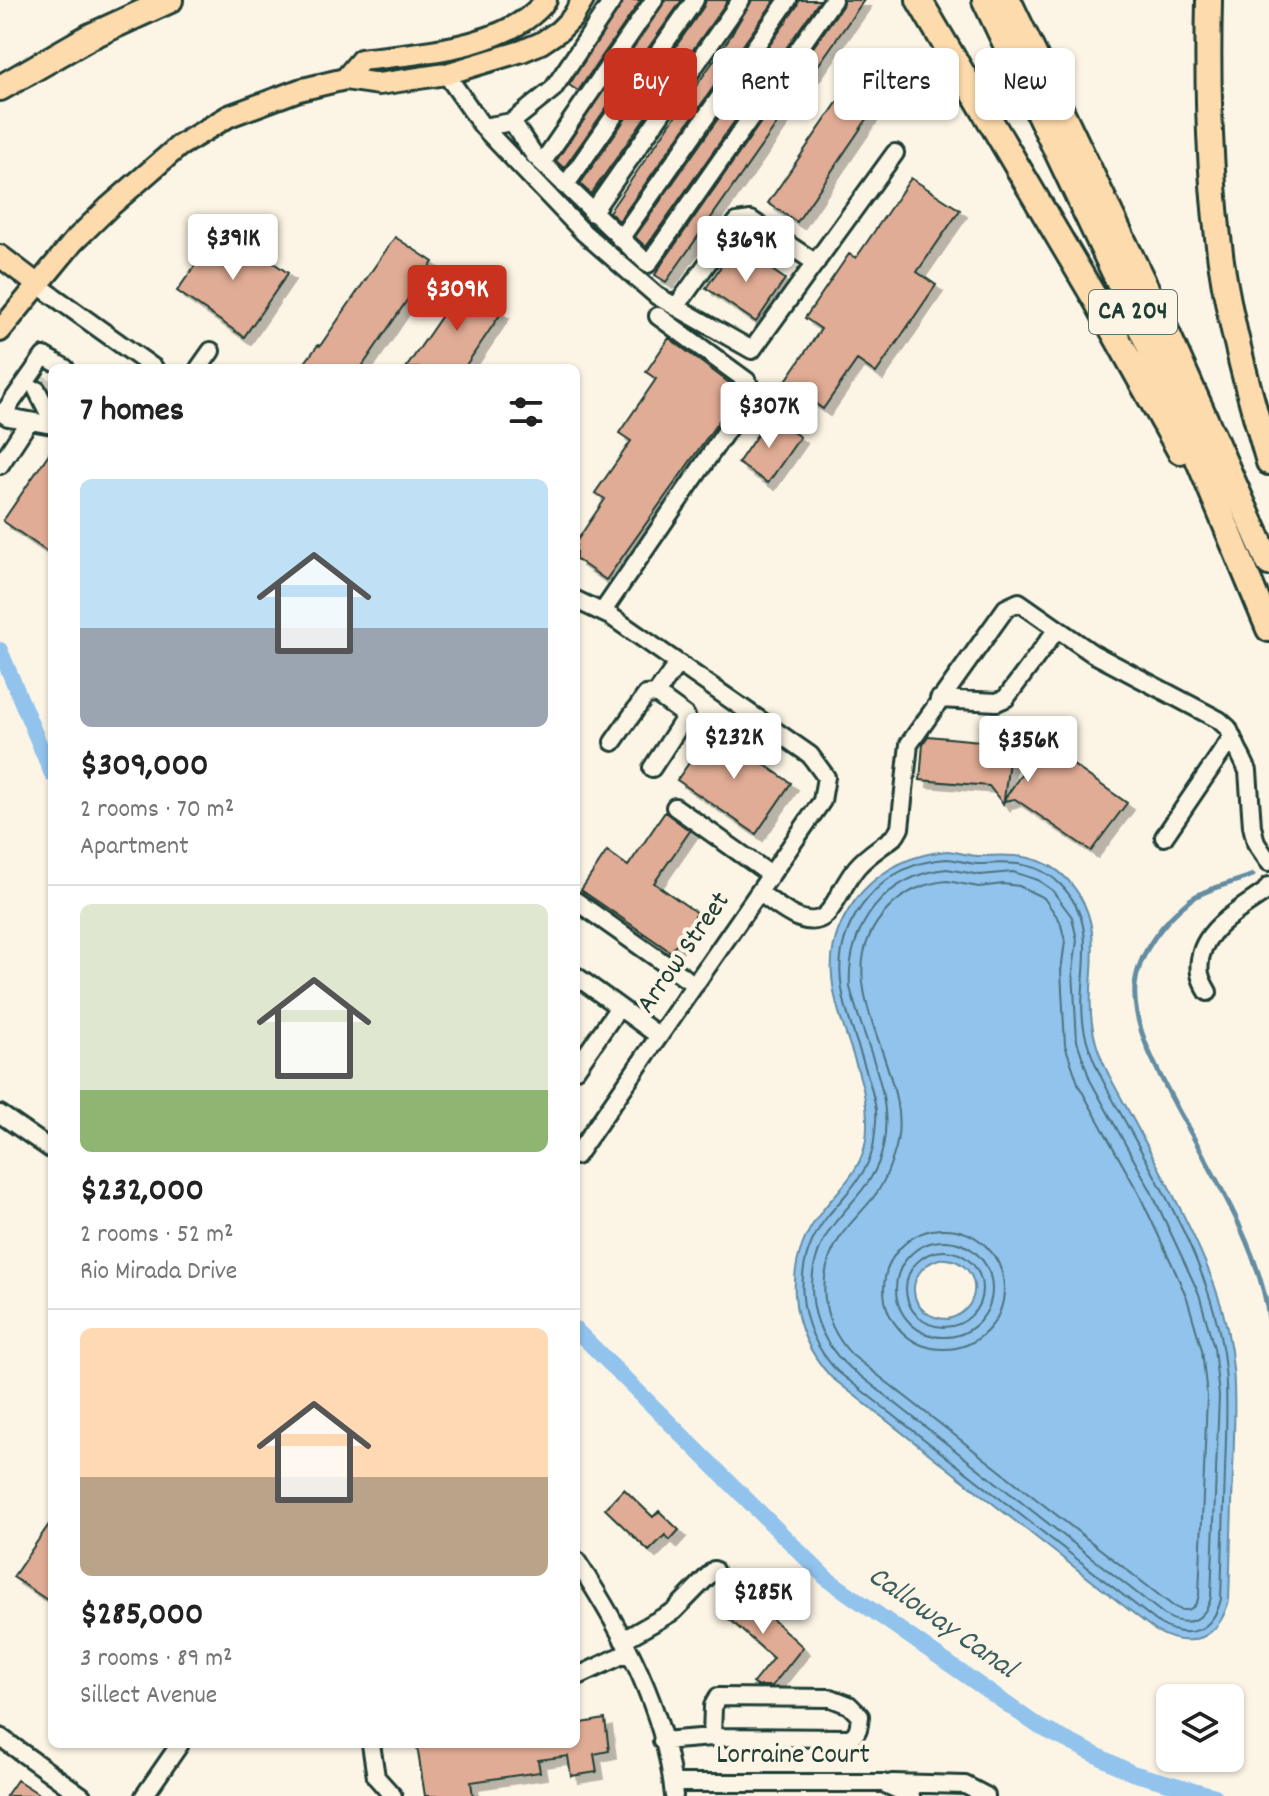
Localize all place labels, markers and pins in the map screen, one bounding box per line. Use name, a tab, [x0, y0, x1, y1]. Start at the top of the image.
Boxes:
pin: $391K	[177, 214, 289, 282]
pin: $369K	[690, 216, 802, 284]
pin: $309K	[401, 265, 513, 333]
pin: $307K	[713, 382, 825, 450]
pin: $232K	[678, 713, 790, 781]
pin: $356K	[972, 716, 1084, 784]
pin: $285K	[707, 1568, 819, 1636]

